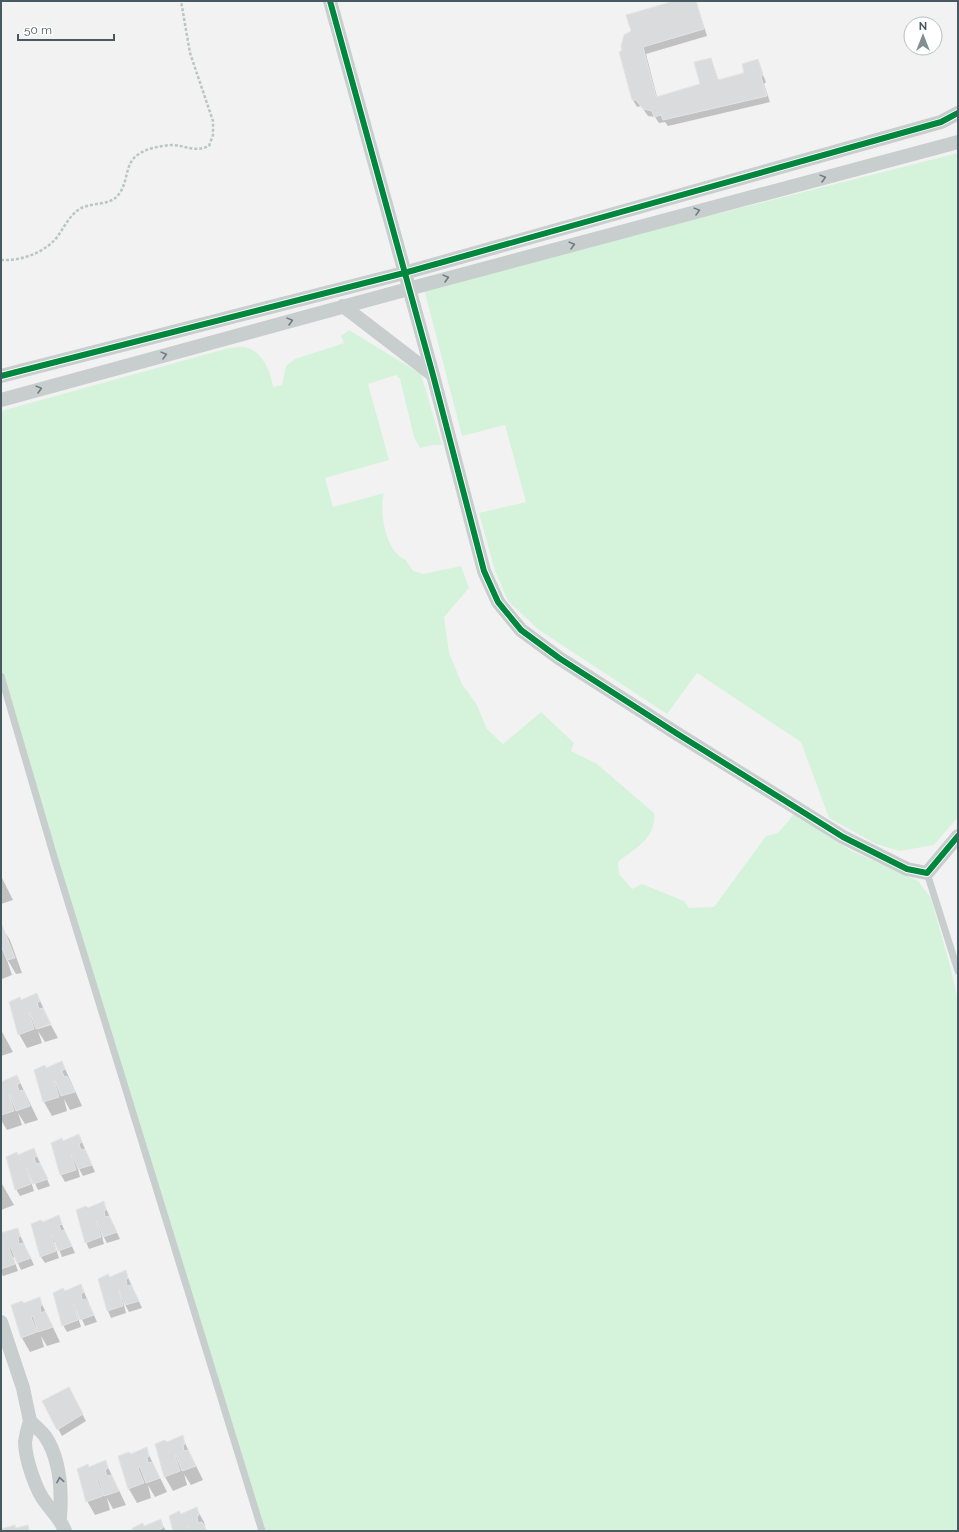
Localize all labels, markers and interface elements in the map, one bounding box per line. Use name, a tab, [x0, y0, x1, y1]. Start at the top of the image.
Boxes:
scale bar	[18, 16, 114, 42]
north arrow	[903, 16, 943, 56]
text: N	[919, 20, 927, 33]
text: 50 m	[24, 23, 52, 37]
one-way arrow	[820, 174, 826, 182]
one-way arrow	[694, 207, 701, 216]
one-way arrow	[568, 241, 575, 250]
one-way arrow	[442, 274, 449, 283]
one-way arrow	[286, 318, 293, 326]
one-way arrow	[160, 351, 167, 360]
one-way arrow	[35, 385, 42, 394]
one-way arrow	[56, 1477, 64, 1483]

